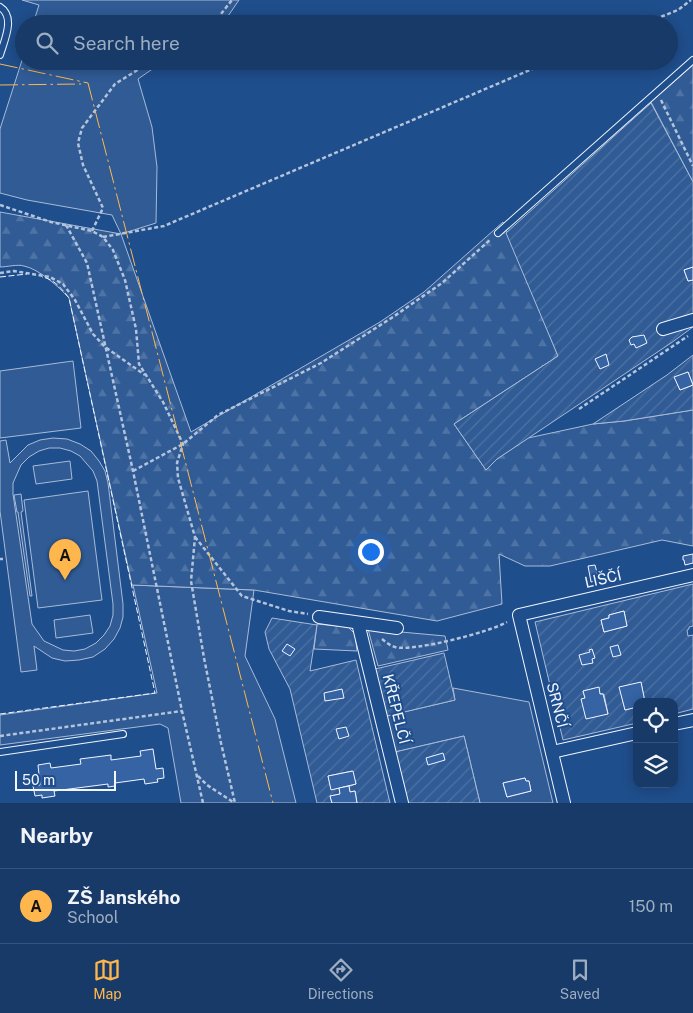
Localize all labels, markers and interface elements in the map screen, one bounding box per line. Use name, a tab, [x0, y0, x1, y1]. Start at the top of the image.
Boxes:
search box	[15, 15, 678, 70]
icon: search	[33, 29, 61, 57]
text: Search here	[73, 32, 180, 54]
pin: A	[49, 539, 81, 580]
your location	[358, 539, 384, 565]
street label: LIŠČÍ	[583, 566, 624, 591]
street label: KŘEPELČÍ	[380, 672, 414, 746]
street label: SRNČÍ	[544, 680, 571, 730]
map controls	[633, 698, 678, 788]
button: locate	[633, 698, 678, 743]
button: layers	[633, 743, 678, 788]
scale bar	[15, 768, 116, 791]
text: 50 m	[22, 772, 55, 788]
text: Nearby	[20, 823, 93, 848]
text: ZŠ Janského	[67, 886, 180, 908]
text: A	[30, 897, 42, 916]
text: 150 m	[629, 897, 673, 916]
text: School	[67, 908, 118, 927]
tab: Map	[93, 956, 122, 1002]
tab: Directions	[308, 956, 374, 1002]
tab: Saved	[560, 956, 600, 1002]

